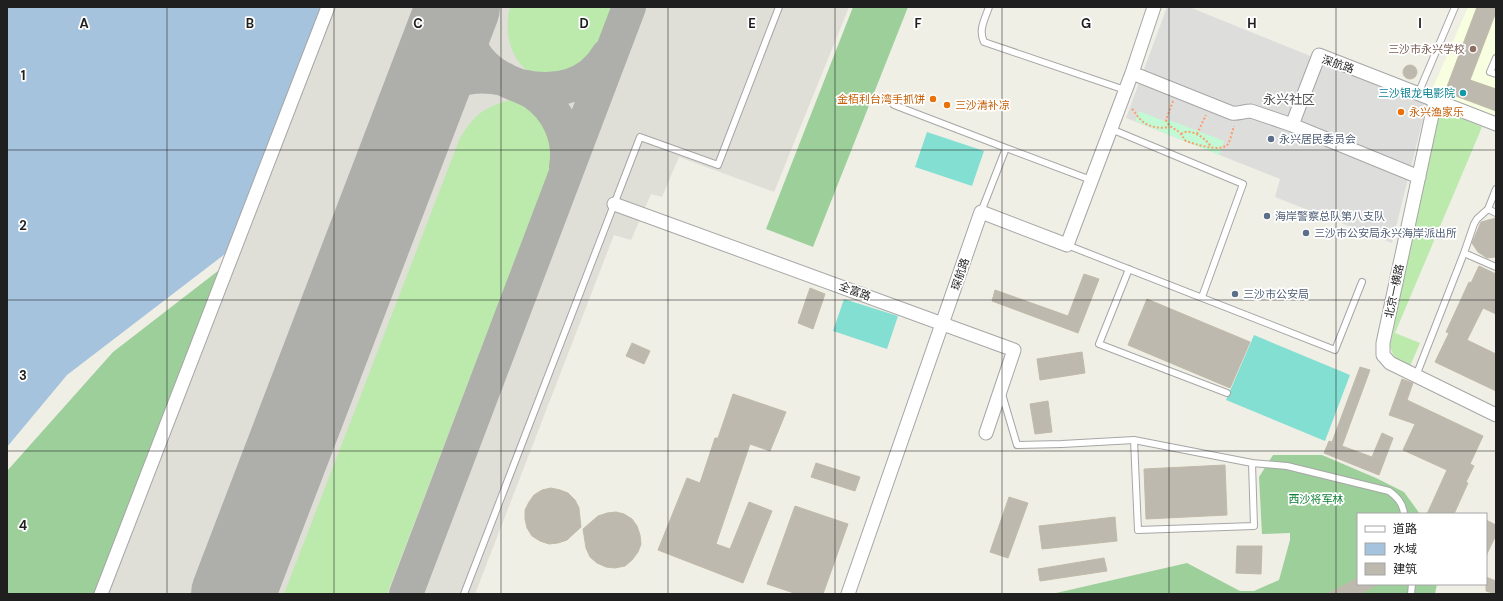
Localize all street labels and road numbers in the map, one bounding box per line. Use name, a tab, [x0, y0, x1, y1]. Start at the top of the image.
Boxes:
street label: 深航路	[1320, 52, 1356, 76]
street label: 琛航路	[948, 256, 972, 292]
street label: 北京一横路	[1381, 263, 1407, 319]
street label: 全富路	[837, 279, 873, 303]

